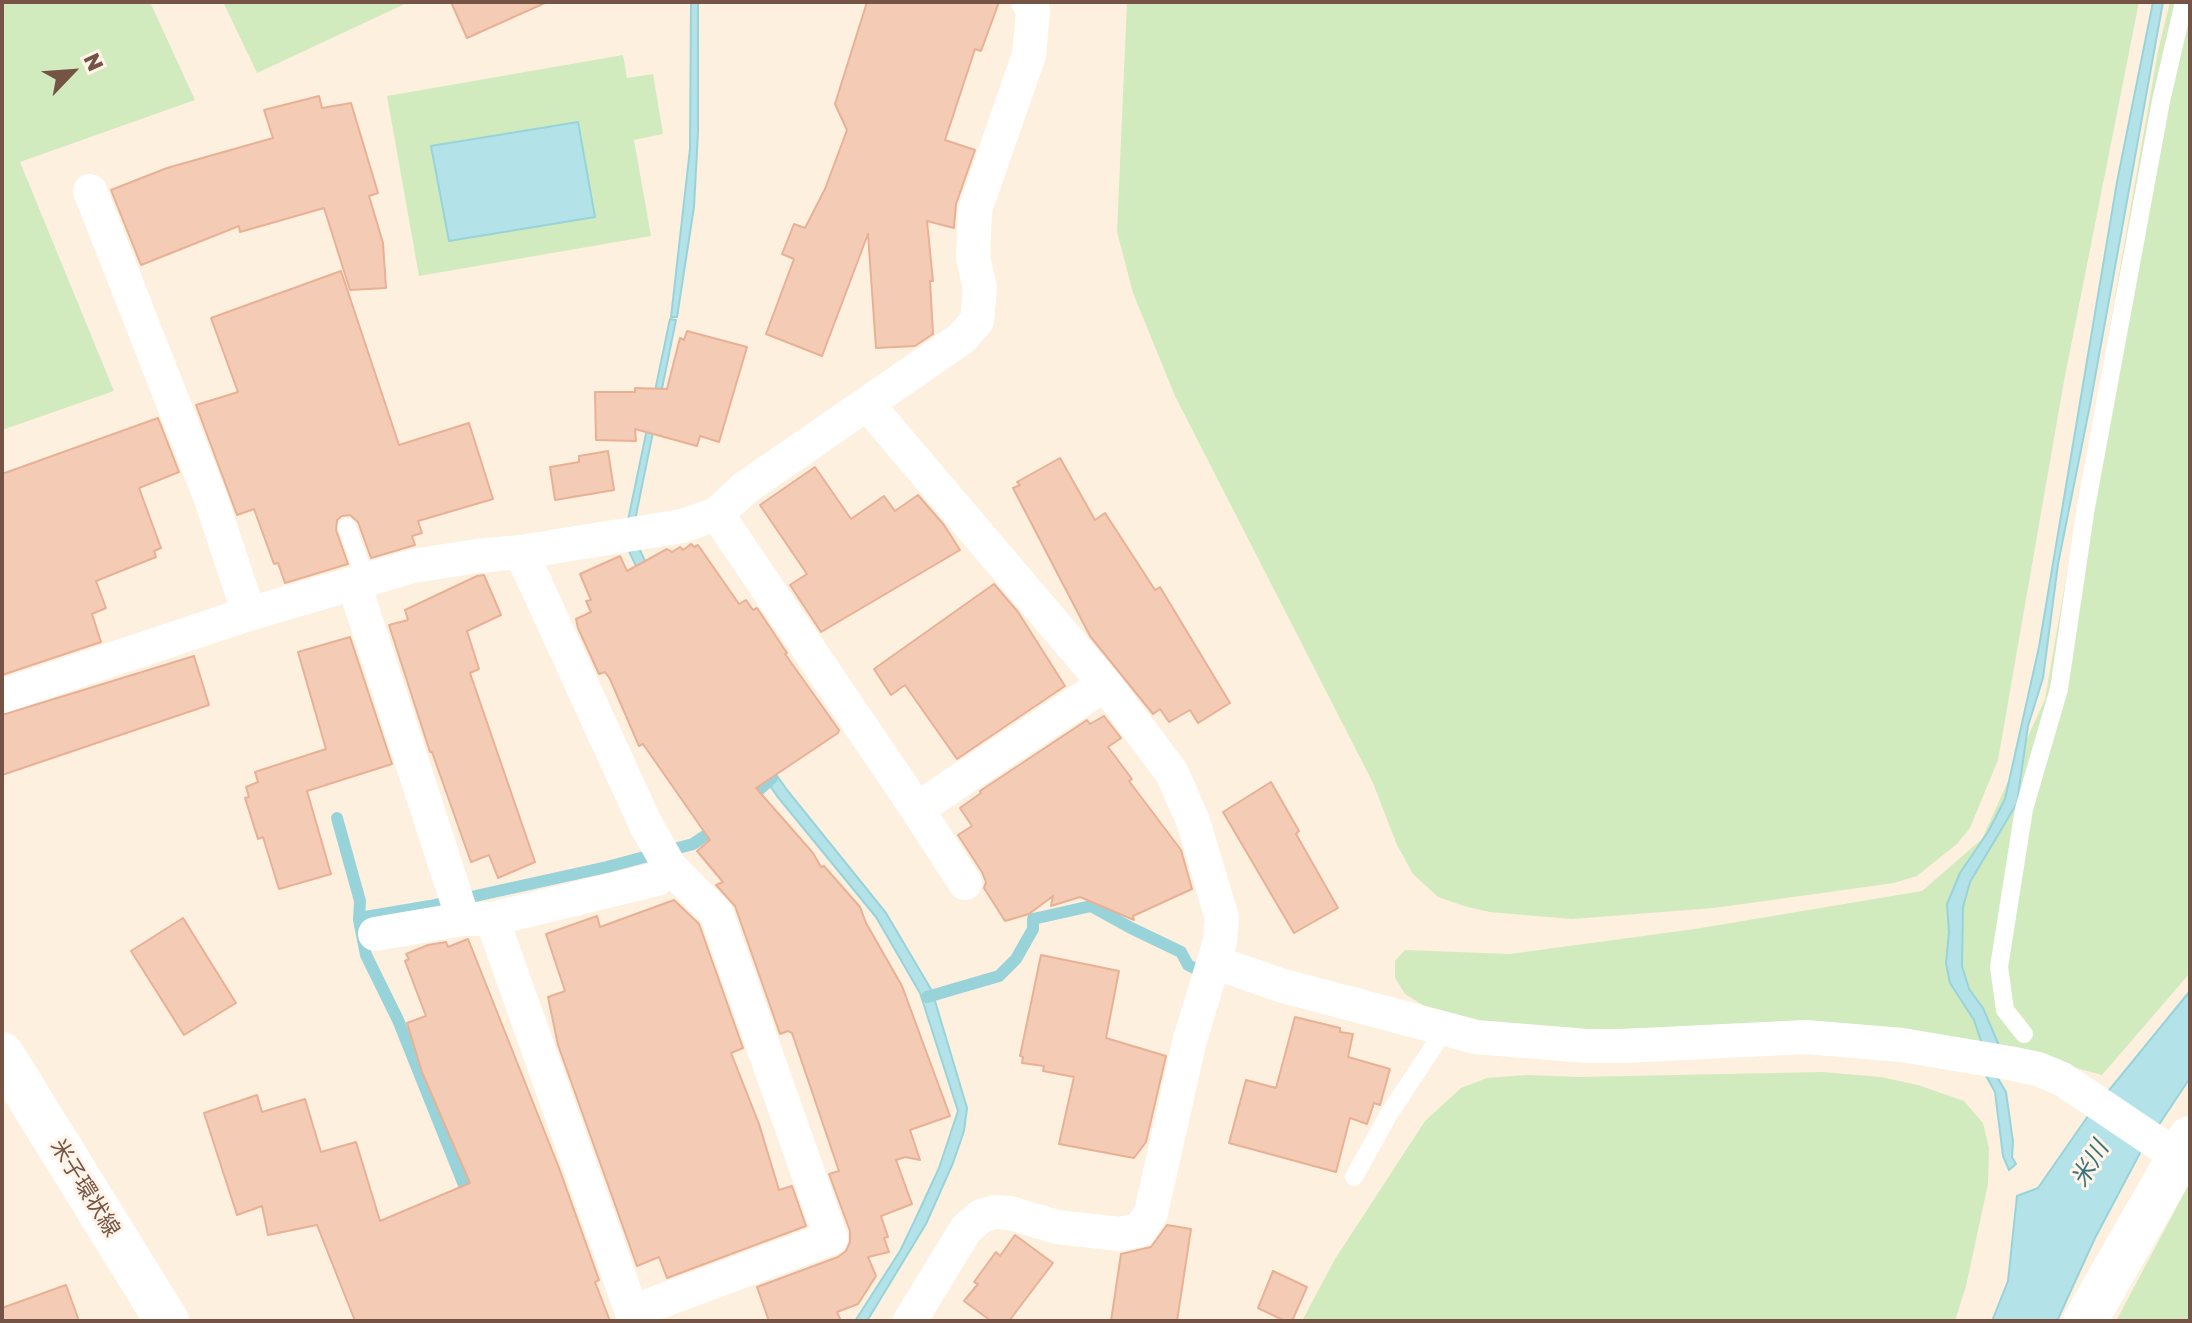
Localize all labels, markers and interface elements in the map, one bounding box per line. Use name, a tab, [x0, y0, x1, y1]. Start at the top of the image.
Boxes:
north arrow	[32, 32, 112, 112]
text: N	[78, 48, 110, 75]
street label: 米子環状線	[45, 1134, 125, 1242]
water label: 米川	[2065, 1136, 2115, 1192]

